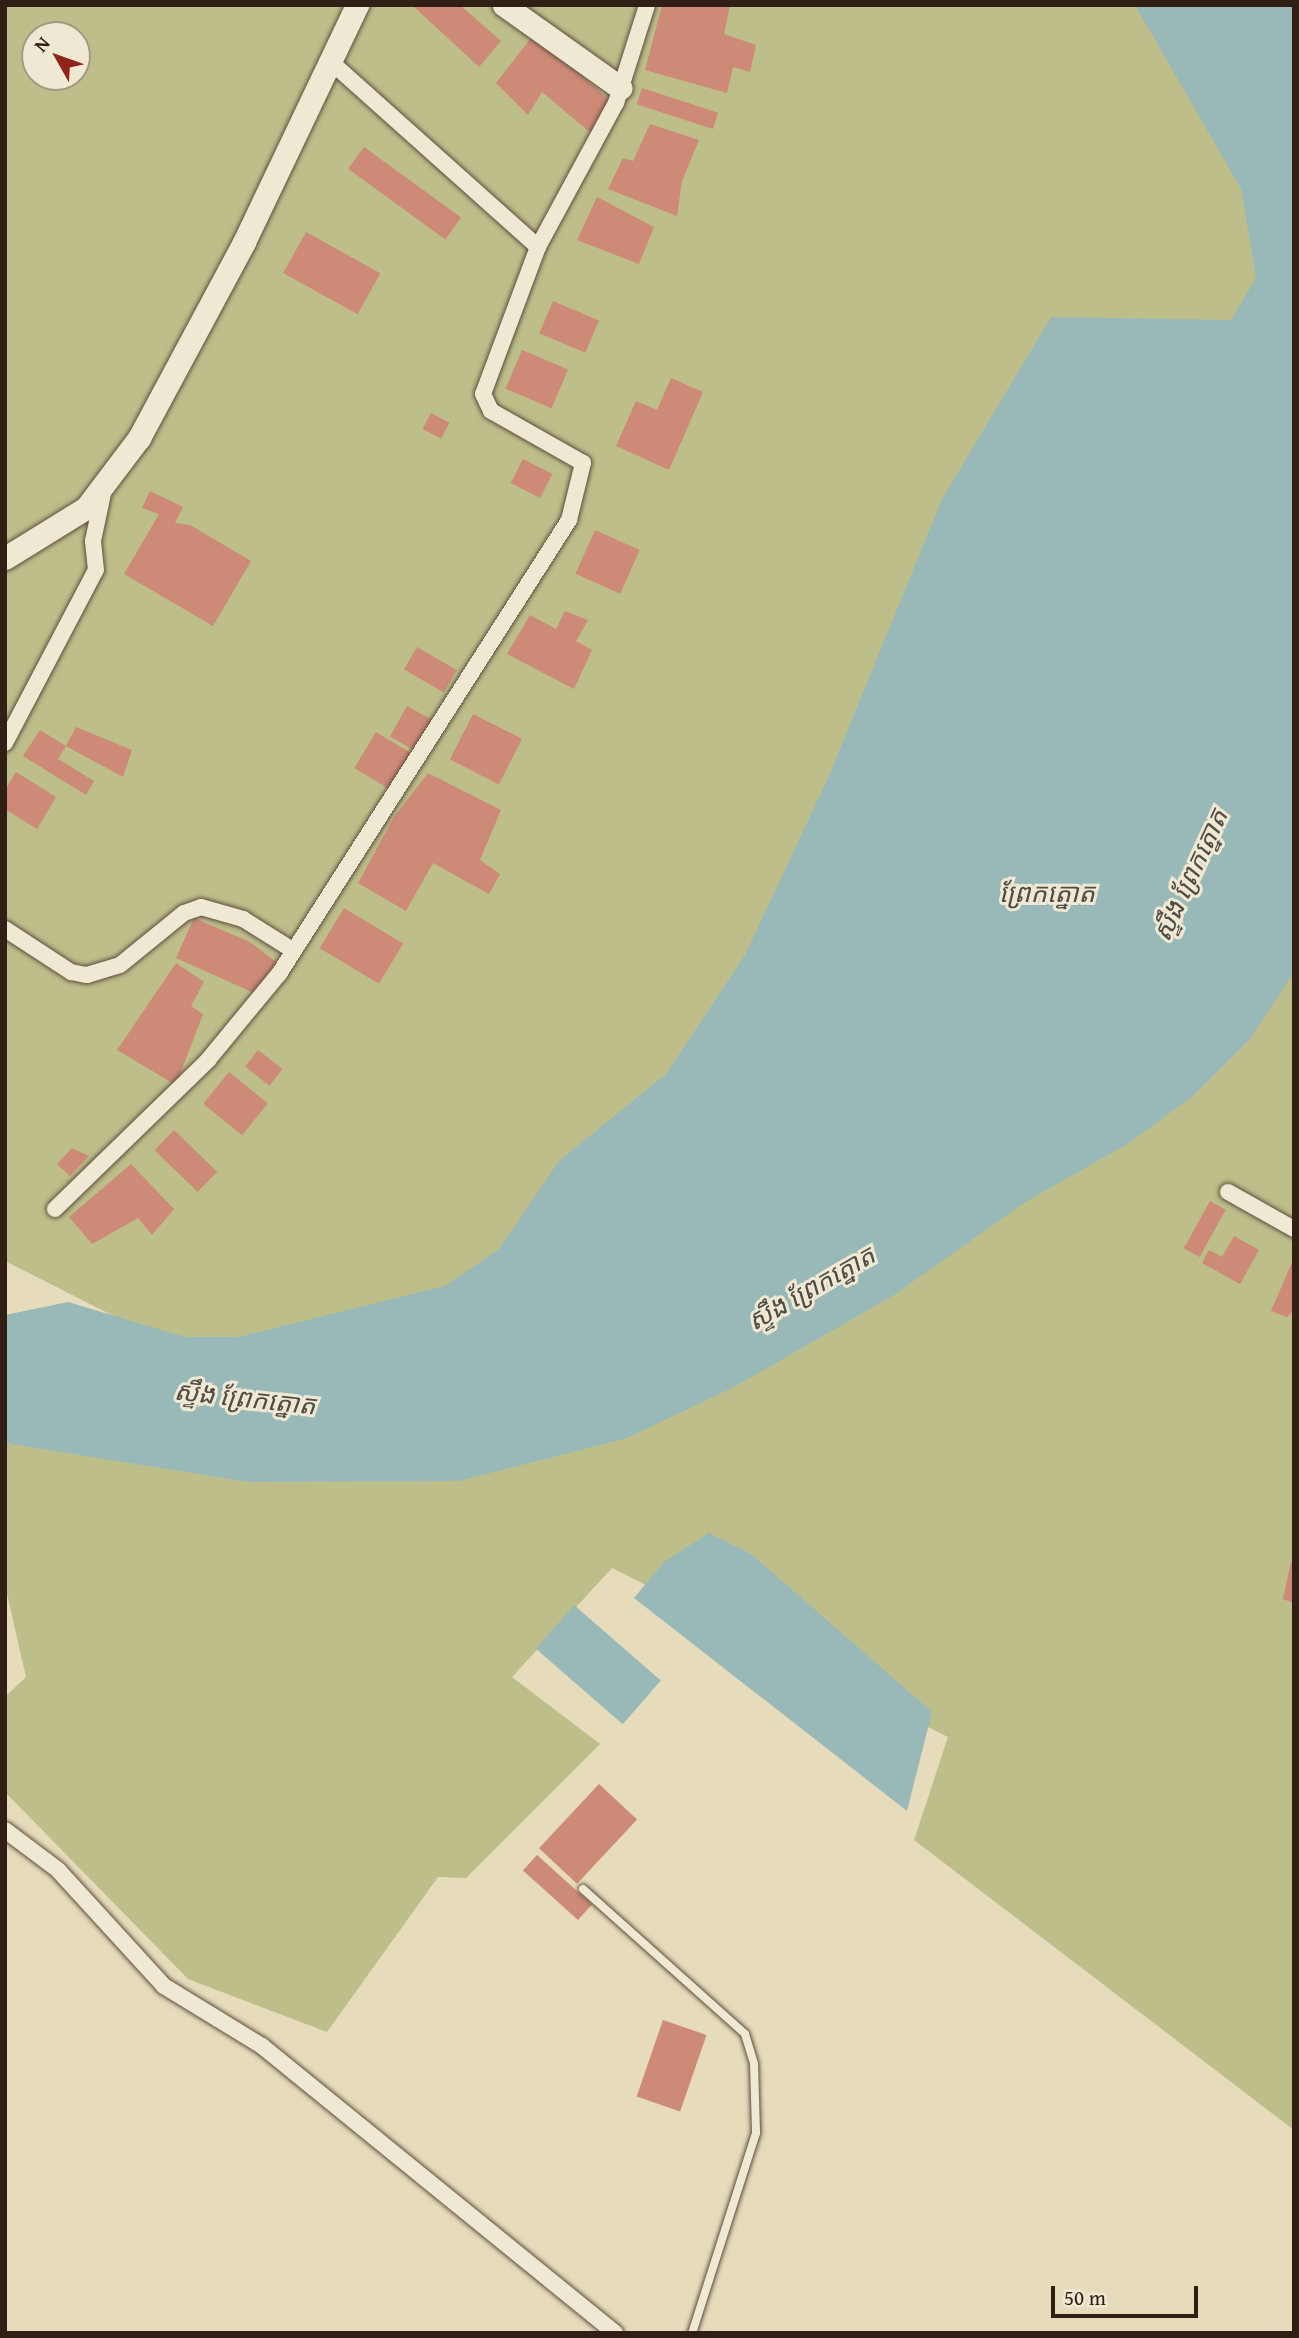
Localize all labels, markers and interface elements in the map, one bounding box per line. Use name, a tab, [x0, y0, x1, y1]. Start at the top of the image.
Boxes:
north arrow	[21, 21, 91, 91]
text: N	[27, 30, 56, 58]
water label: ស្ទឹង ព្រែកត្នោត	[1146, 804, 1234, 946]
water label: ព្រែកត្នោត	[999, 877, 1095, 909]
water label: ស្ទឹង ព្រែកត្នោត	[742, 1239, 880, 1337]
water label: ស្ទឹង ព្រែកត្នោត	[173, 1375, 317, 1421]
scale bar	[1054, 2272, 1201, 2316]
text: 50 m	[1064, 2282, 1106, 2313]

